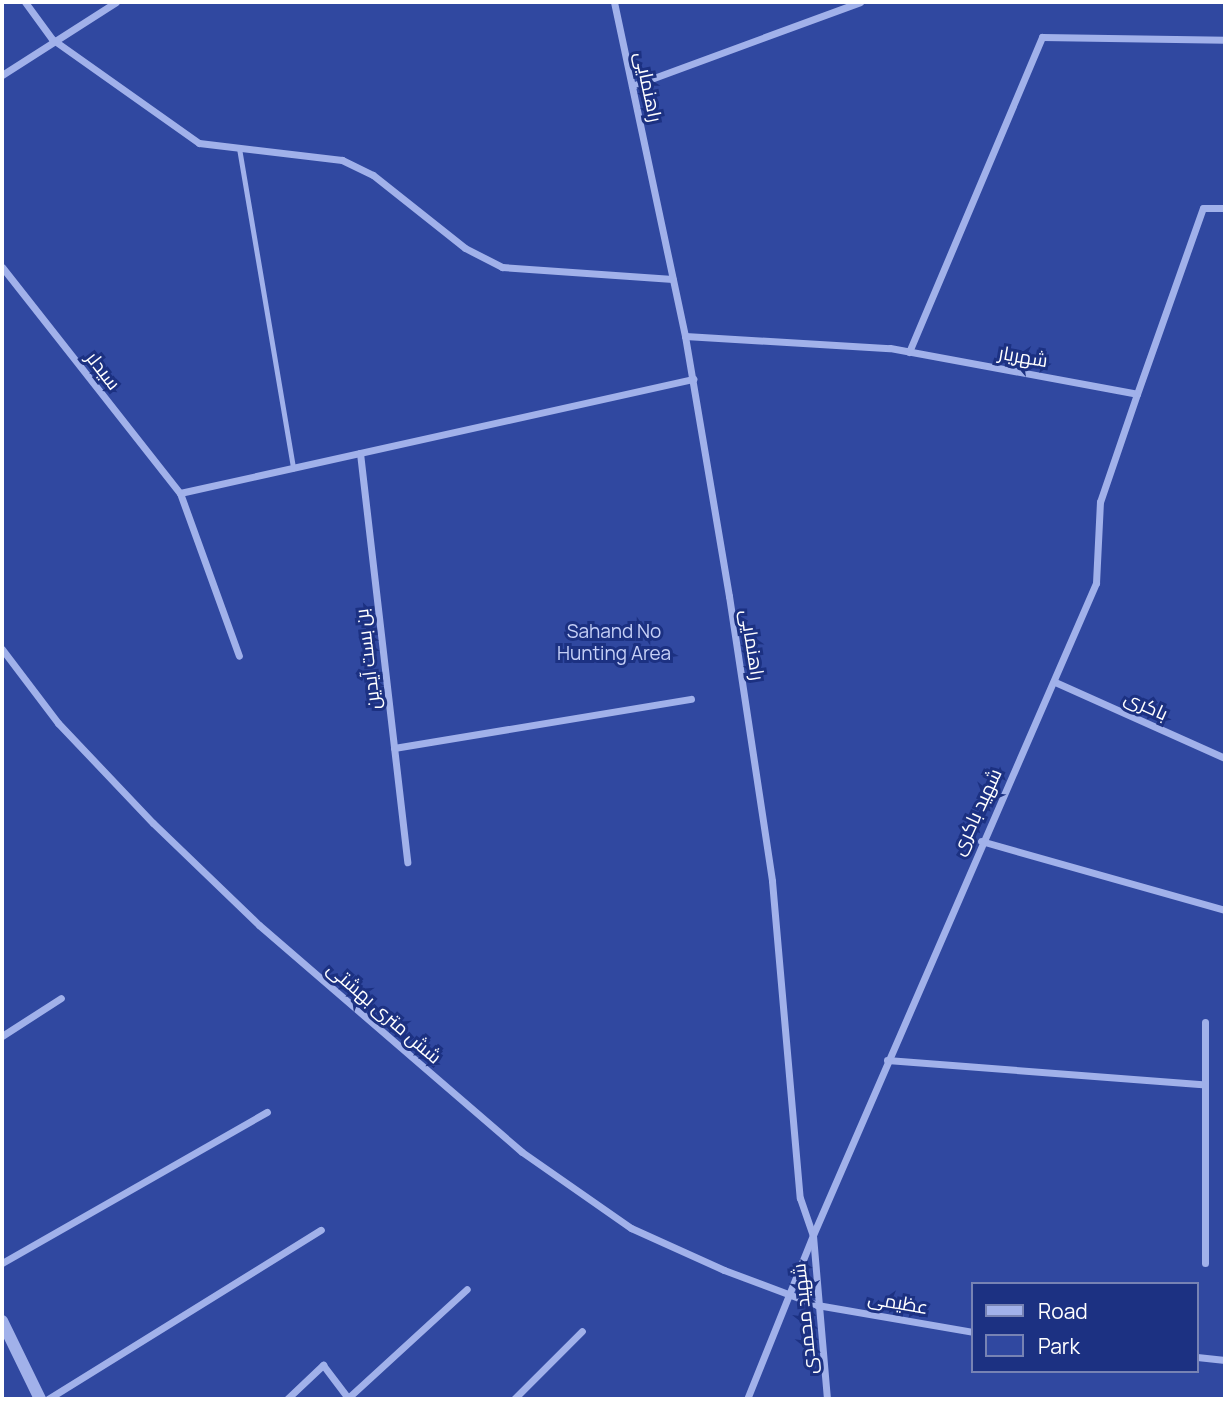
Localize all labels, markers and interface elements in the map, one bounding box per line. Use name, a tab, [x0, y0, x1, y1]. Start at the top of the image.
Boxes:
street label: راهنمایی	[629, 50, 667, 124]
street label: شهریار	[997, 341, 1049, 373]
street label: سیدلر	[81, 347, 125, 395]
street label: بن بست آیدین	[350, 607, 386, 711]
street label: راهنمایی	[735, 608, 769, 682]
park label: Sahand No Hunting Area	[557, 621, 671, 665]
street label: باکری	[1121, 686, 1171, 726]
street label: شهید باکری	[947, 765, 1007, 859]
street label: شش متری بهشتی	[322, 957, 446, 1069]
street label: شهید محمدی	[788, 1262, 822, 1376]
legend	[972, 1282, 1199, 1373]
street label: عظیمی	[866, 1287, 930, 1319]
text: Road	[1038, 1297, 1088, 1325]
text: Park	[1038, 1332, 1080, 1360]

